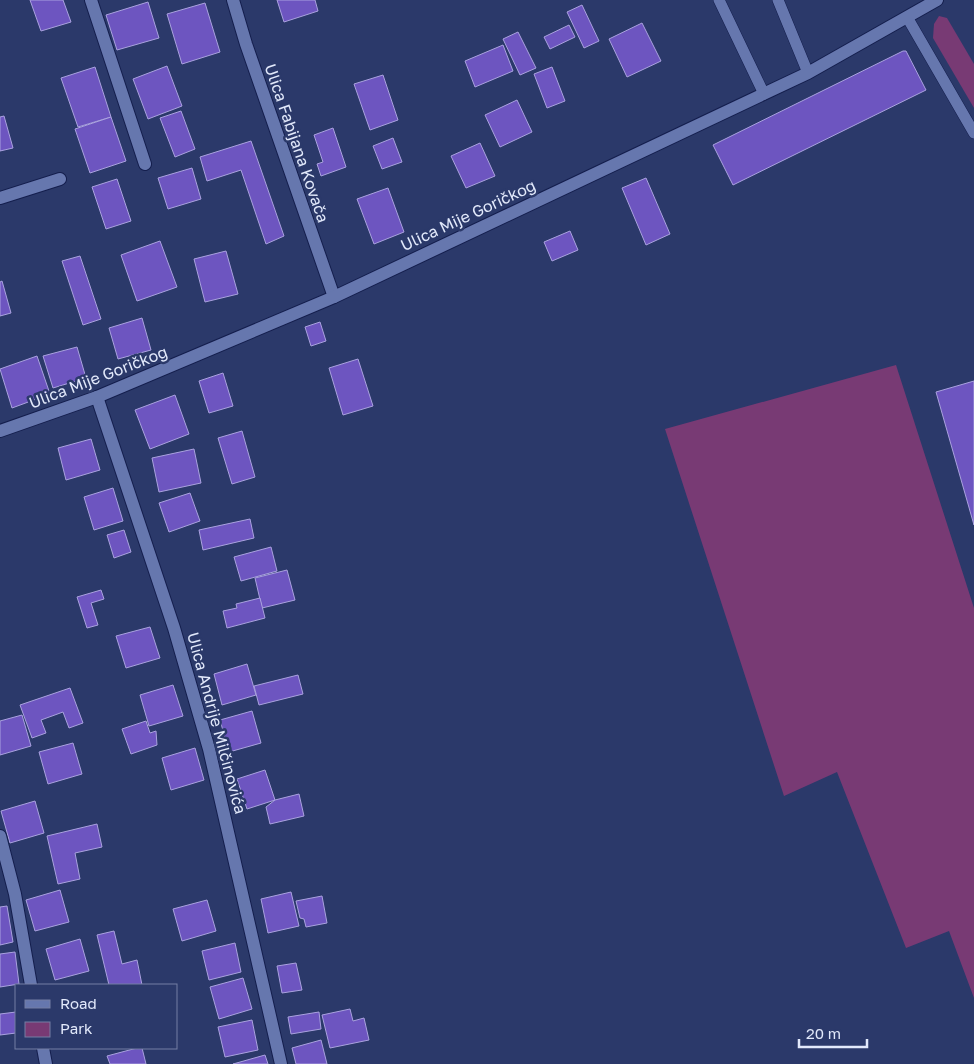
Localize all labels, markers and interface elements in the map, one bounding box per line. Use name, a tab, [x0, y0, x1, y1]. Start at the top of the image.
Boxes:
street label: Ulica Fabijana Kovača	[260, 61, 334, 225]
street label: Ulica Mije Goričkog	[397, 175, 539, 255]
street label: Ulica Mije Goričkog	[26, 341, 170, 413]
street label: Ulica Andrije Milčinovića	[183, 630, 251, 816]
legend	[15, 984, 178, 1049]
text: Road	[60, 994, 97, 1012]
scale bar	[799, 1016, 866, 1048]
text: Park	[60, 1019, 93, 1037]
text: 20 m	[806, 1024, 841, 1042]

